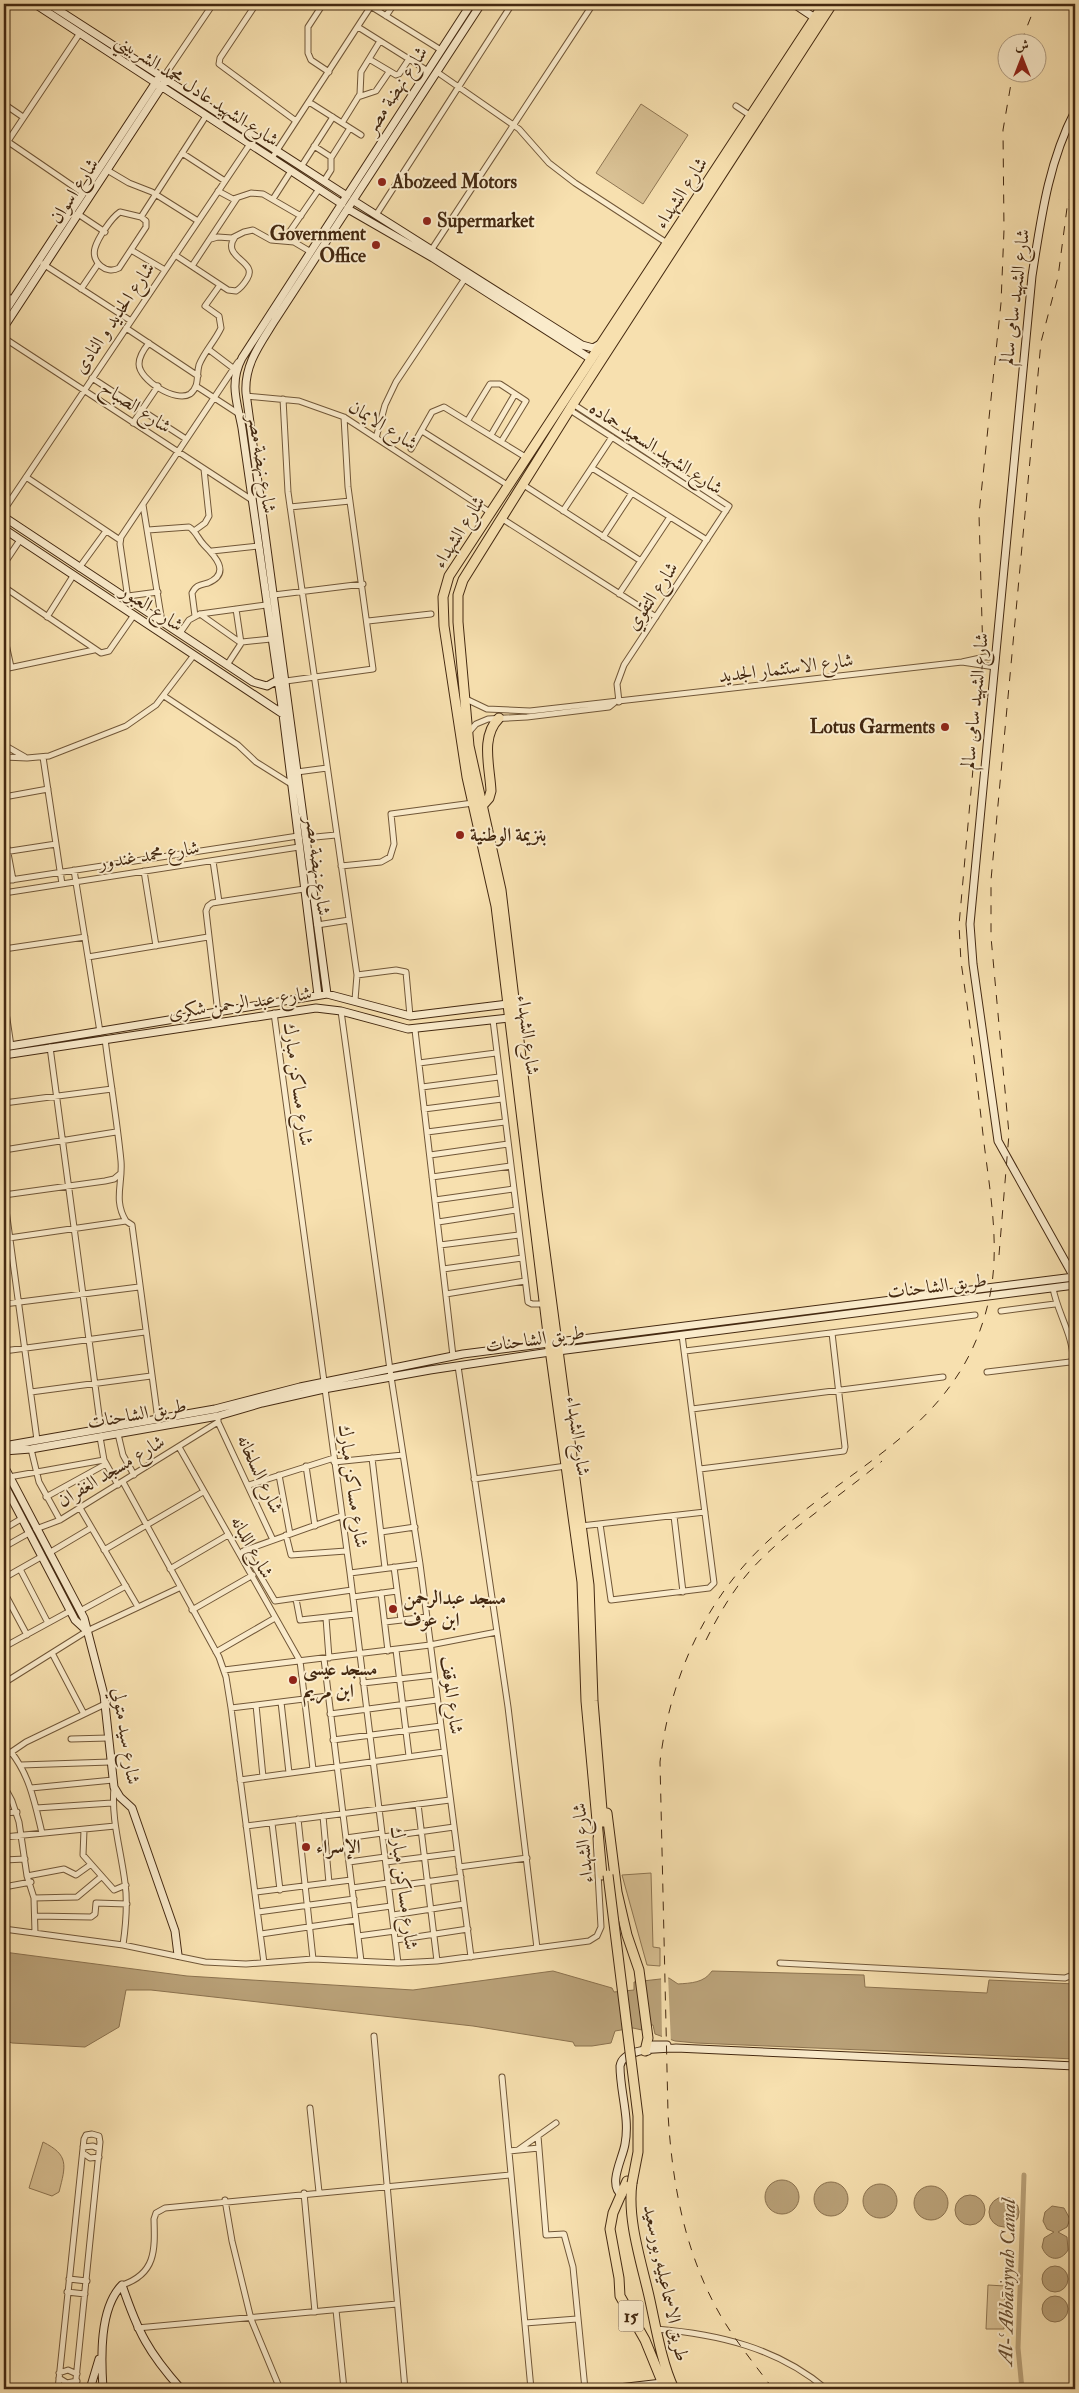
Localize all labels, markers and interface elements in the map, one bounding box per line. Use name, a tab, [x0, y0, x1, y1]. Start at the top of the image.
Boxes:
street label: شارع الشهيد عادل محمد الشربيني	[107, 28, 283, 157]
north arrow	[996, 32, 1046, 82]
text: ش	[1015, 37, 1029, 54]
street label: شارع نهضة مصر	[358, 42, 436, 142]
street label: شارع الشهداء	[649, 153, 716, 235]
street label: شارع اسوان	[44, 154, 107, 230]
place label: Abozeed Motors	[391, 170, 517, 194]
marker: Abozeed Motors	[376, 176, 388, 188]
place label: Supermarket	[437, 209, 535, 234]
marker: Supermarket	[421, 215, 433, 227]
place label: Government Office	[270, 222, 367, 268]
street label: شارع الشهيد سامى سالم	[995, 228, 1039, 367]
marker: Government Office	[370, 239, 382, 251]
street label: شارع الحديد و النادى	[68, 258, 163, 380]
street label: شارع الصباح	[93, 375, 176, 443]
street label: شارع الايمان	[342, 394, 422, 458]
street label: شارع الشهيد السعيد حماده	[583, 396, 727, 503]
street label: شارع نهضة مصر	[239, 411, 282, 516]
street label: شارع الشهداء	[427, 491, 493, 574]
street label: شارع التقوي	[620, 557, 686, 636]
street label: شارع العبور	[113, 578, 188, 640]
street label: شارع الشهيد سامى سالم	[956, 632, 998, 771]
street label: شارع الاستثمار الجديد	[717, 648, 855, 691]
place label: Lotus Garments	[810, 715, 935, 739]
marker: Lotus Garments	[939, 721, 951, 733]
street label: شارع نهضة مصر	[297, 813, 336, 917]
place label: بنزيمة الوطنية	[470, 823, 547, 847]
marker: بنزيمة الوطنية	[454, 829, 466, 841]
street label: شارع محمد غندور	[95, 835, 202, 878]
street label: شارع عبد الرحمن شكرى	[167, 981, 314, 1028]
street label: شارع الشهداء	[508, 993, 545, 1077]
street label: شارع مساكن مبارك	[275, 1021, 319, 1148]
street label: طريق الشاحنات	[886, 1268, 988, 1304]
street label: طريق الشاحنات	[484, 1320, 586, 1358]
street label: طريق الشاحنات	[85, 1393, 189, 1435]
street label: شارع الشهداء	[558, 1394, 595, 1478]
street label: شارع مساكن مبارك	[330, 1423, 374, 1550]
street label: شارع مسجد الغفران	[53, 1429, 171, 1515]
street label: شارع السلخانه	[229, 1431, 289, 1519]
street label: شارع اللبانه	[222, 1511, 279, 1584]
place label: مسجد عبدالرحمن ابن عوف	[403, 1586, 506, 1632]
marker: مسجد عبدالرحمن ابن عوف	[387, 1603, 399, 1615]
street label: شارع الموقف	[432, 1654, 469, 1736]
place label: مسجد عيسى ابن مريم	[303, 1657, 377, 1707]
marker: مسجد عيسى ابن مريم	[287, 1674, 299, 1686]
street label: شارع سيد متولي	[104, 1686, 145, 1787]
street label: شارع الشهداء	[567, 1801, 602, 1884]
street label: شارع مساكن مبارك	[382, 1825, 423, 1951]
place label: الإسراء	[316, 1835, 361, 1860]
marker: الإسراء	[300, 1841, 312, 1853]
water label: Al-ʿAbbāsiyyah Canal	[993, 2196, 1021, 2368]
street label: طريق الاسماعيليه, بورسعيد	[638, 2202, 694, 2364]
road number: 15	[618, 2300, 644, 2332]

